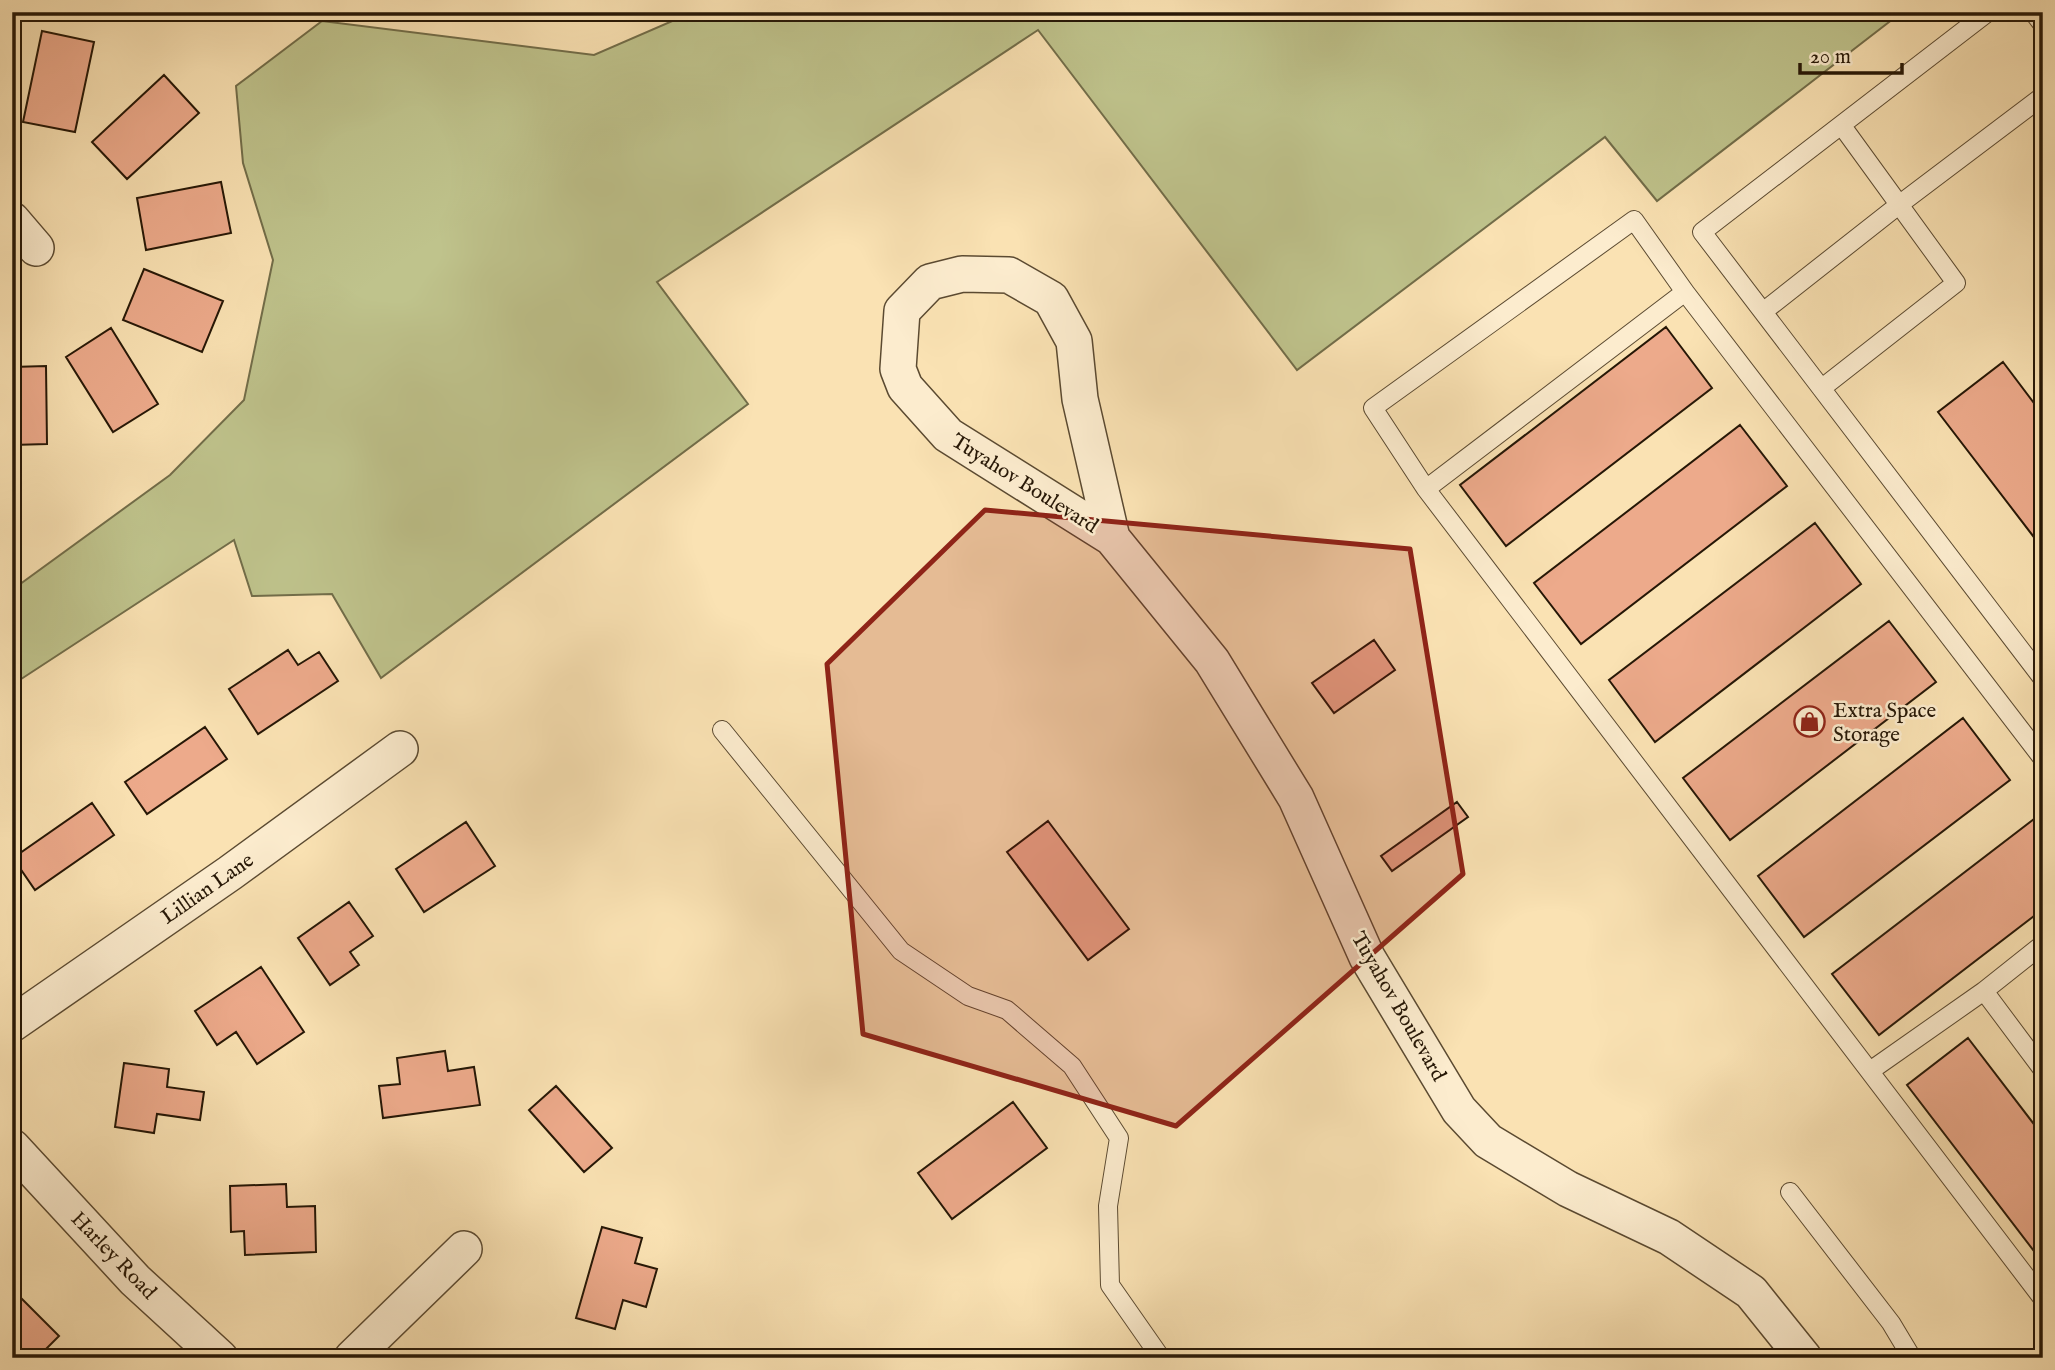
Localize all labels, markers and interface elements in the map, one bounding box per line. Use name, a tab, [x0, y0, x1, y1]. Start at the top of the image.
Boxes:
scale bar	[1800, 32, 1901, 76]
text: 20 m	[1810, 44, 1851, 71]
street label: Tuyahov Boulevard	[946, 428, 1103, 541]
place label: Extra Space Storage	[1833, 698, 1937, 749]
shop icon: Extra Space Storage	[1793, 705, 1827, 739]
street label: Lillian Lane	[156, 847, 260, 931]
street label: Tuyahov Boulevard	[1344, 927, 1452, 1087]
street label: Harley Road	[64, 1206, 162, 1306]

